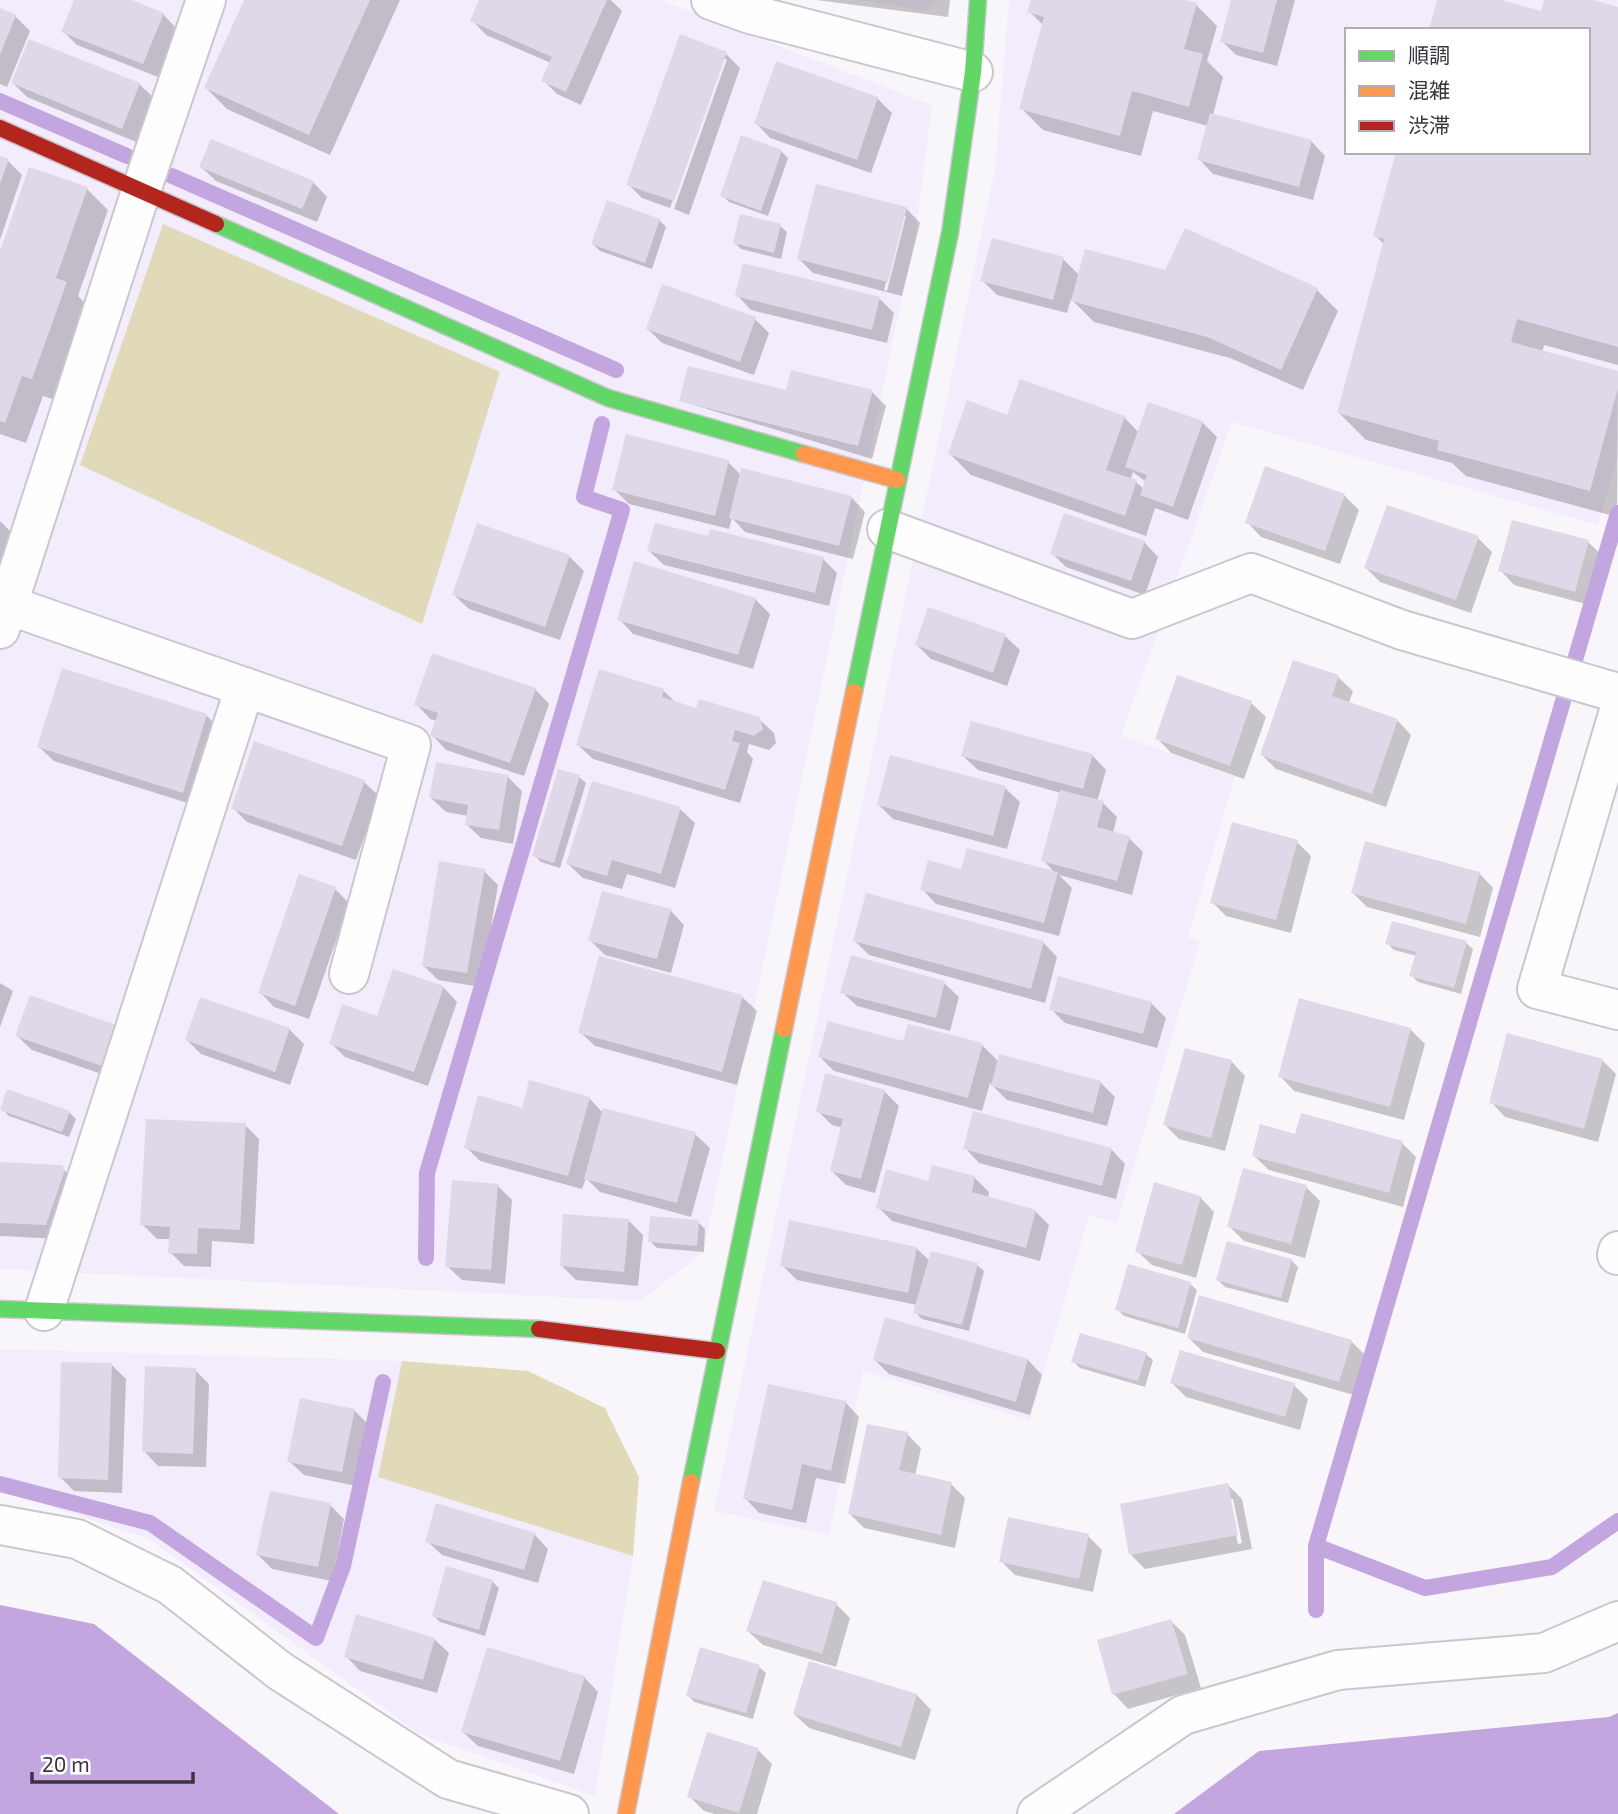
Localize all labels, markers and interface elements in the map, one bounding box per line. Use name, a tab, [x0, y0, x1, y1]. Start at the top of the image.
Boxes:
legend	[1345, 28, 1590, 154]
text: 順調	[1408, 42, 1450, 67]
text: 混雑	[1408, 77, 1450, 102]
text: 渋滞	[1408, 112, 1450, 137]
scale bar	[32, 1741, 192, 1785]
text: 20 m	[42, 1751, 90, 1776]

